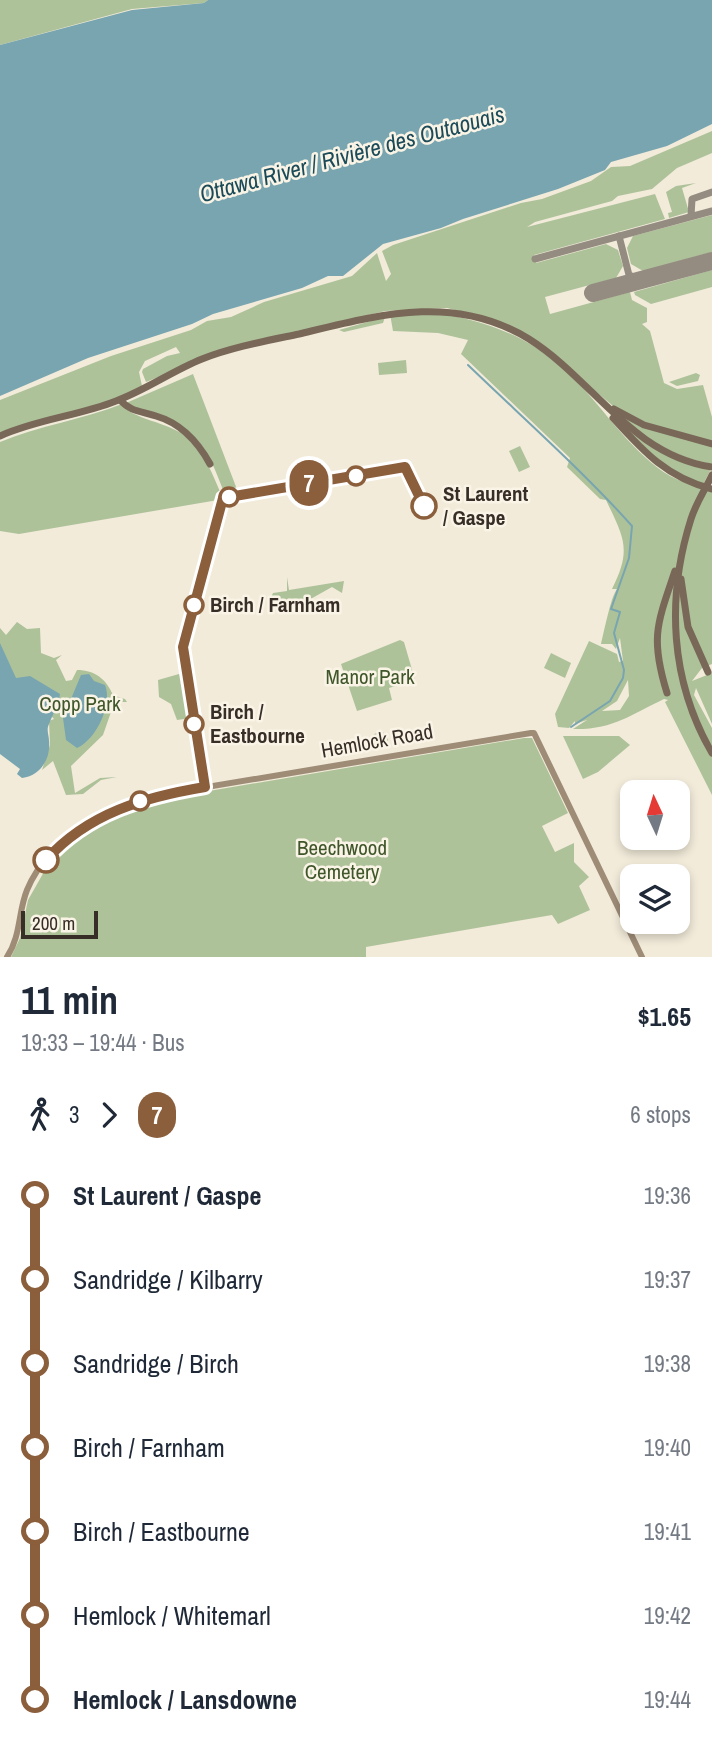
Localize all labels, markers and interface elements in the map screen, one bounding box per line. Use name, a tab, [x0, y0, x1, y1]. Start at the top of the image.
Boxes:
water label: Ottawa River / Rivière des Outaouais	[196, 98, 508, 209]
line badge: 7	[286, 460, 332, 506]
unlabelled marker	[346, 466, 366, 486]
text: 7	[304, 467, 314, 499]
place label: St Laurent / Gaspe	[443, 479, 528, 532]
unlabelled marker	[219, 487, 239, 507]
marker: St Laurent / Gaspe	[411, 493, 437, 519]
place label: Birch / Farnham	[210, 590, 340, 619]
marker: Birch / Farnham	[184, 595, 204, 615]
park label: Manor Park	[326, 662, 415, 691]
park label: Copp Park	[39, 689, 121, 718]
place label: Birch / Eastbourne	[210, 697, 305, 750]
marker: Birch / Eastbourne	[184, 714, 204, 734]
street label: Hemlock Road	[319, 716, 435, 765]
north arrow	[620, 780, 690, 850]
map controls	[620, 780, 690, 934]
unlabelled marker	[130, 791, 150, 811]
park label: Beechwood Cemetery	[297, 833, 387, 886]
unlabelled marker	[33, 847, 59, 873]
button: layers	[620, 864, 690, 934]
scale bar	[21, 908, 98, 940]
text: 200 m	[32, 910, 75, 936]
text: 11 min	[21, 975, 118, 1026]
text: $1.65	[638, 999, 691, 1034]
text: 19:33 – 19:44 · Bus	[21, 1027, 185, 1058]
icon: walk	[21, 1096, 59, 1134]
icon: forward	[90, 1096, 128, 1134]
text: 3	[69, 1099, 80, 1130]
text: 7	[152, 1099, 162, 1131]
text: 6 stops	[630, 1099, 691, 1130]
text: St Laurent / Gaspe	[73, 1178, 261, 1213]
text: 19:36	[644, 1180, 691, 1211]
text: Sandridge / Kilbarry	[73, 1262, 263, 1297]
text: 19:37	[644, 1264, 691, 1295]
text: Sandridge / Birch	[73, 1346, 239, 1381]
text: 19:38	[644, 1348, 691, 1379]
text: Birch / Farnham	[73, 1430, 225, 1465]
text: 19:40	[644, 1432, 691, 1463]
text: Birch / Eastbourne	[73, 1514, 250, 1549]
text: 19:41	[644, 1516, 691, 1547]
text: Hemlock / Whitemarl	[73, 1598, 271, 1633]
text: 19:42	[644, 1600, 691, 1631]
text: Hemlock / Lansdowne	[73, 1682, 297, 1717]
text: 19:44	[644, 1684, 691, 1715]

